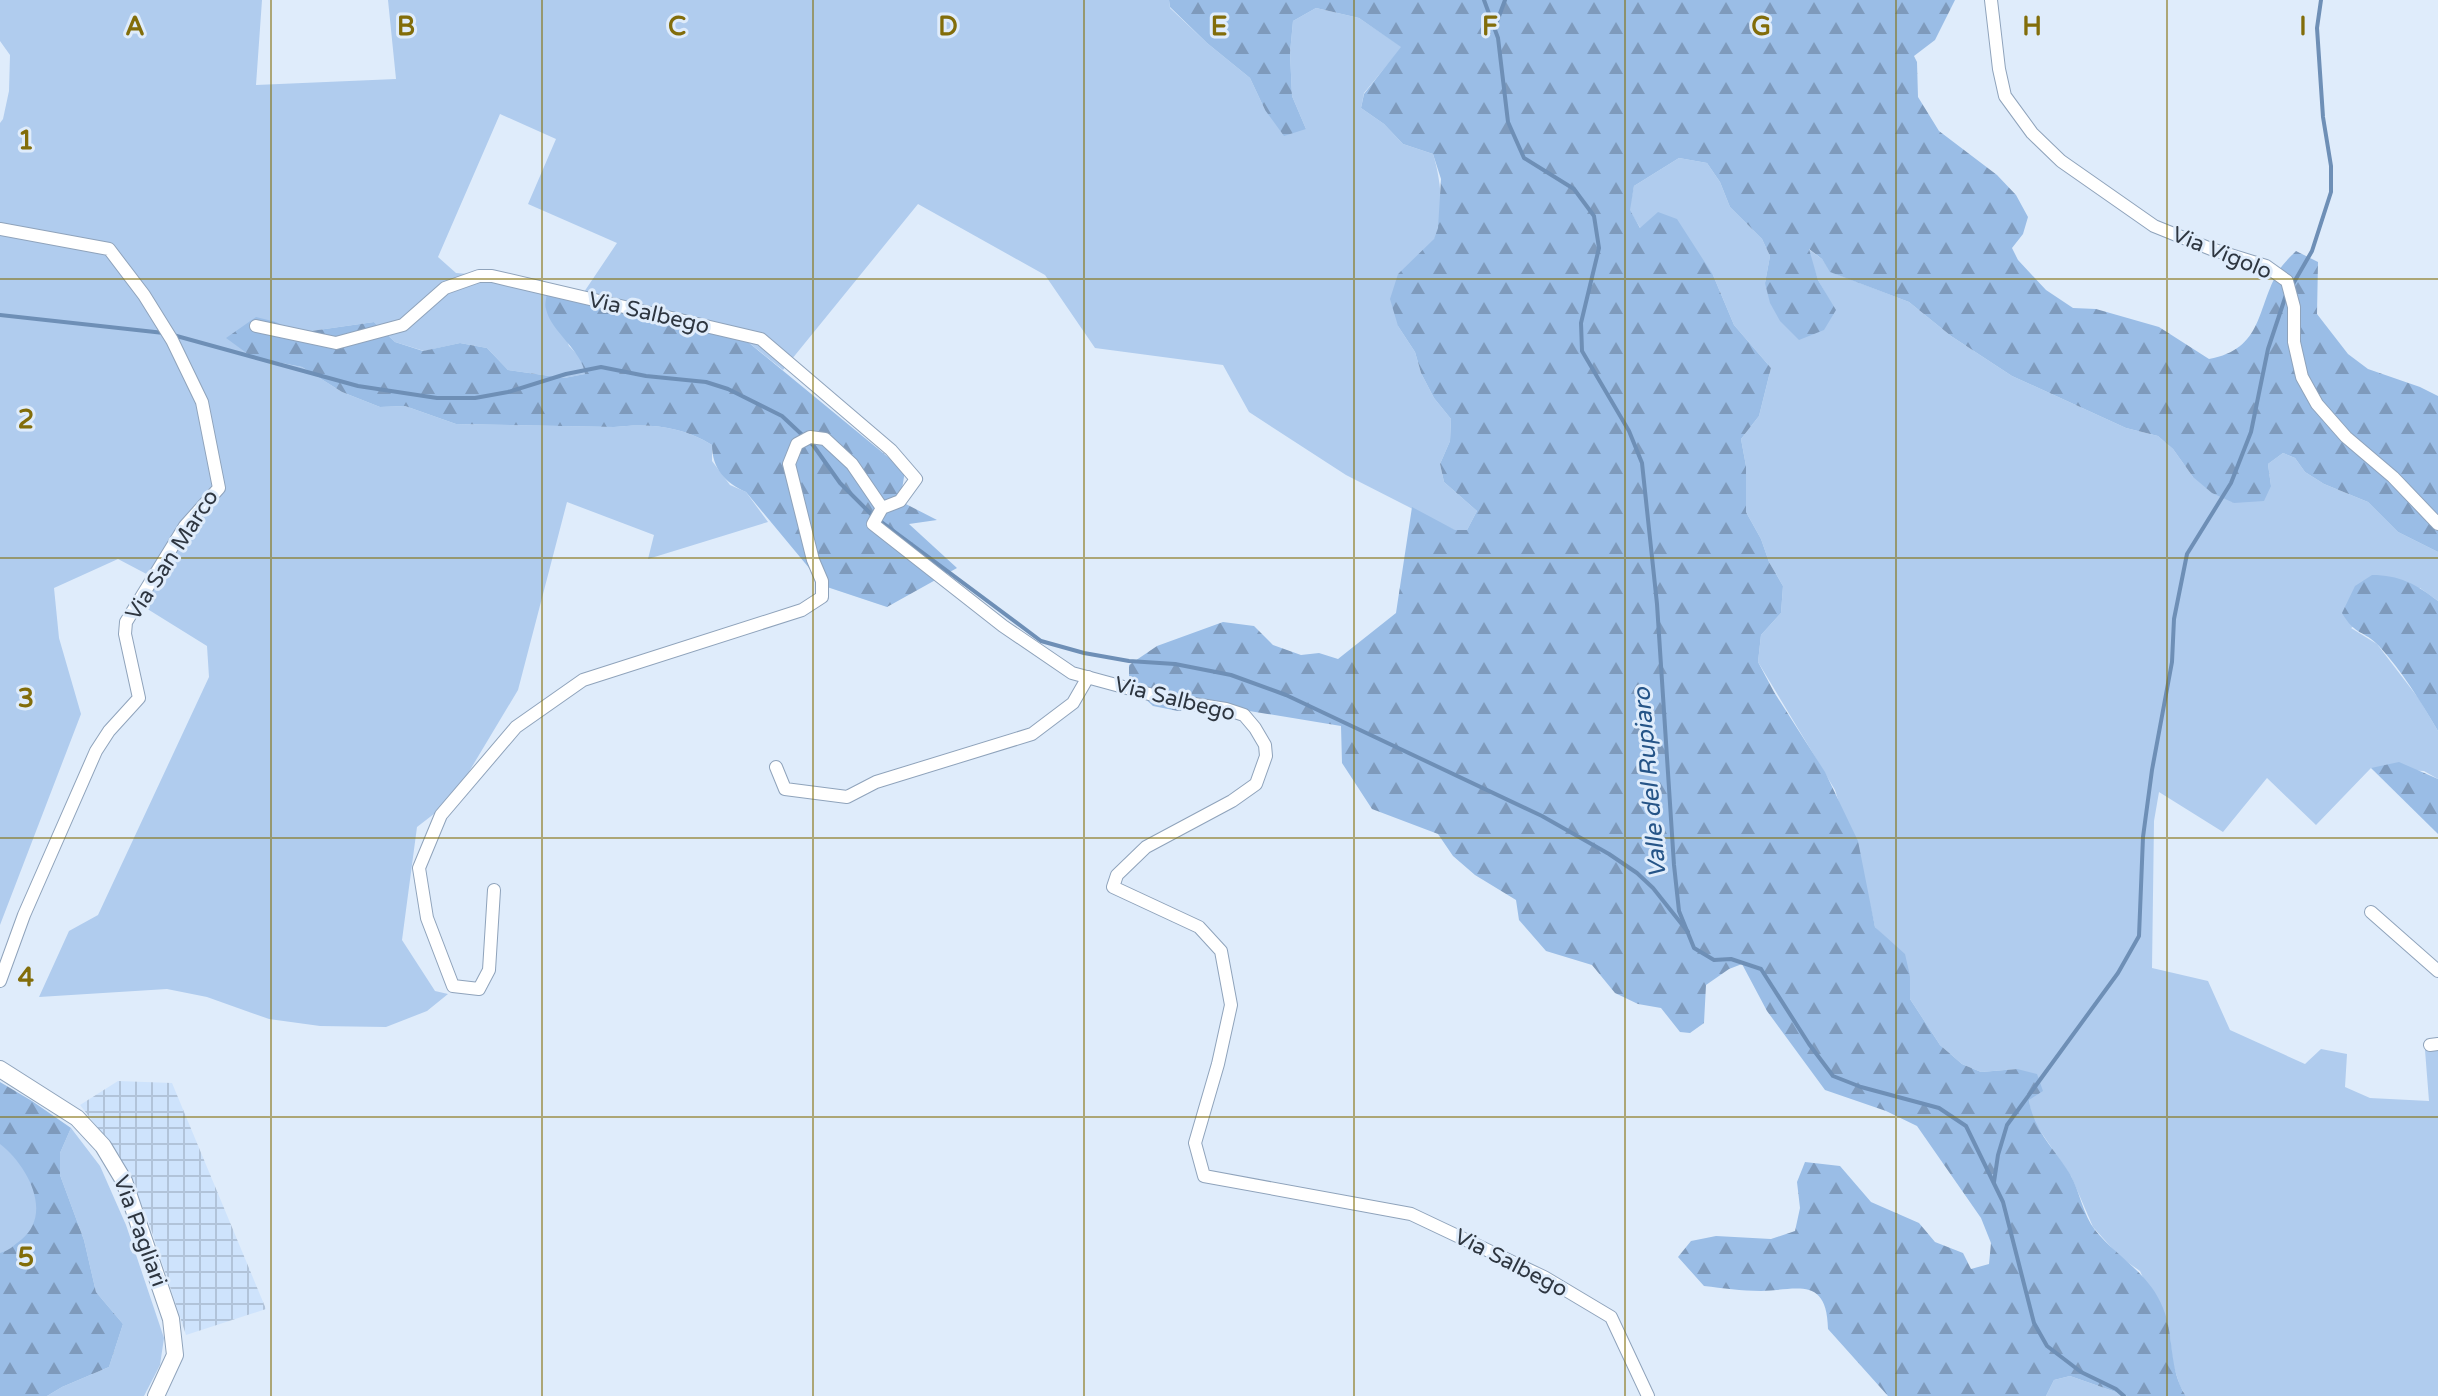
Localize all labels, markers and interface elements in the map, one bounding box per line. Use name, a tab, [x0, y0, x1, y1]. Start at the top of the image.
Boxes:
text: A	[125, 11, 145, 42]
text: B	[397, 11, 415, 42]
text: C	[668, 11, 686, 42]
text: D	[938, 11, 958, 42]
text: E	[1211, 11, 1227, 42]
text: F	[1482, 11, 1498, 42]
text: G	[1751, 11, 1771, 42]
text: H	[2022, 11, 2042, 42]
text: I	[2299, 11, 2307, 42]
text: 1	[18, 125, 34, 156]
street label: Via Vigolo	[2168, 221, 2276, 285]
street label: Via Salbego	[586, 286, 712, 340]
text: 2	[18, 404, 34, 435]
street label: Via San Marco	[120, 485, 224, 625]
street label: Via Salbego	[1112, 671, 1238, 727]
text: 3	[18, 683, 34, 714]
water label: Valle del Rupiaro	[1627, 685, 1673, 880]
text: 4	[18, 962, 34, 993]
street label: Via Pagliari	[108, 1172, 172, 1290]
street label: Via Salbego	[1450, 1223, 1572, 1303]
text: 5	[18, 1242, 34, 1273]

